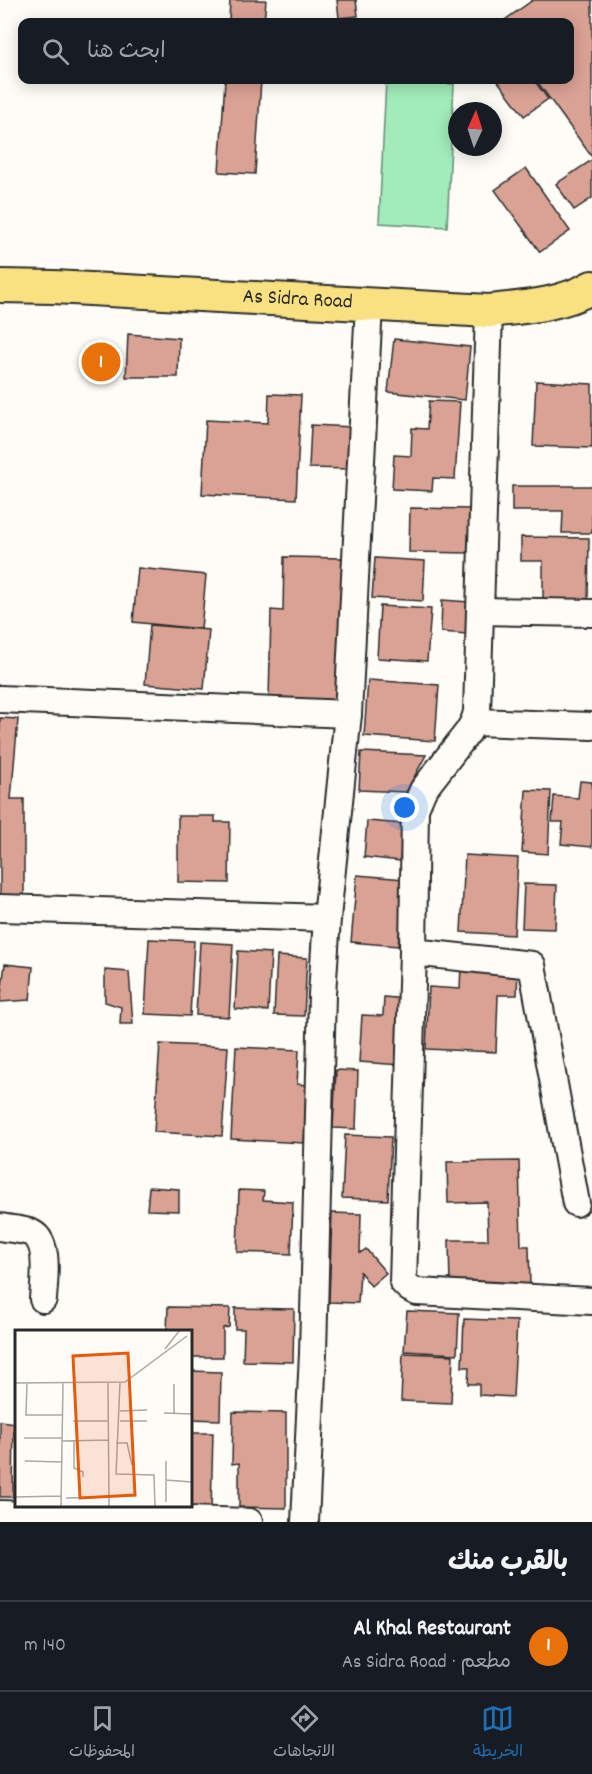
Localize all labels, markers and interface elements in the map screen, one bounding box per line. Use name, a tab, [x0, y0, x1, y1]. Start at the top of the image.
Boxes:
search box	[18, 18, 574, 84]
icon: search	[39, 35, 72, 68]
text: ابحث هنا	[87, 37, 166, 68]
north arrow	[448, 102, 502, 156]
street label: As Sidra Road	[242, 282, 353, 318]
pin: 1	[82, 340, 120, 385]
your location	[390, 793, 419, 822]
inset map	[15, 1330, 192, 1507]
text: بالقرب منك	[448, 1545, 568, 1582]
text: Al Khal Restaurant	[354, 1614, 511, 1645]
text: 140 m	[24, 1632, 66, 1660]
text: 1	[546, 1632, 551, 1660]
text: مطعم · As Sidra Road	[342, 1649, 511, 1677]
tab: المحفوظات	[69, 1702, 135, 1765]
tab: الاتجاهات	[273, 1702, 335, 1765]
tab: الخريطة	[473, 1702, 523, 1765]

